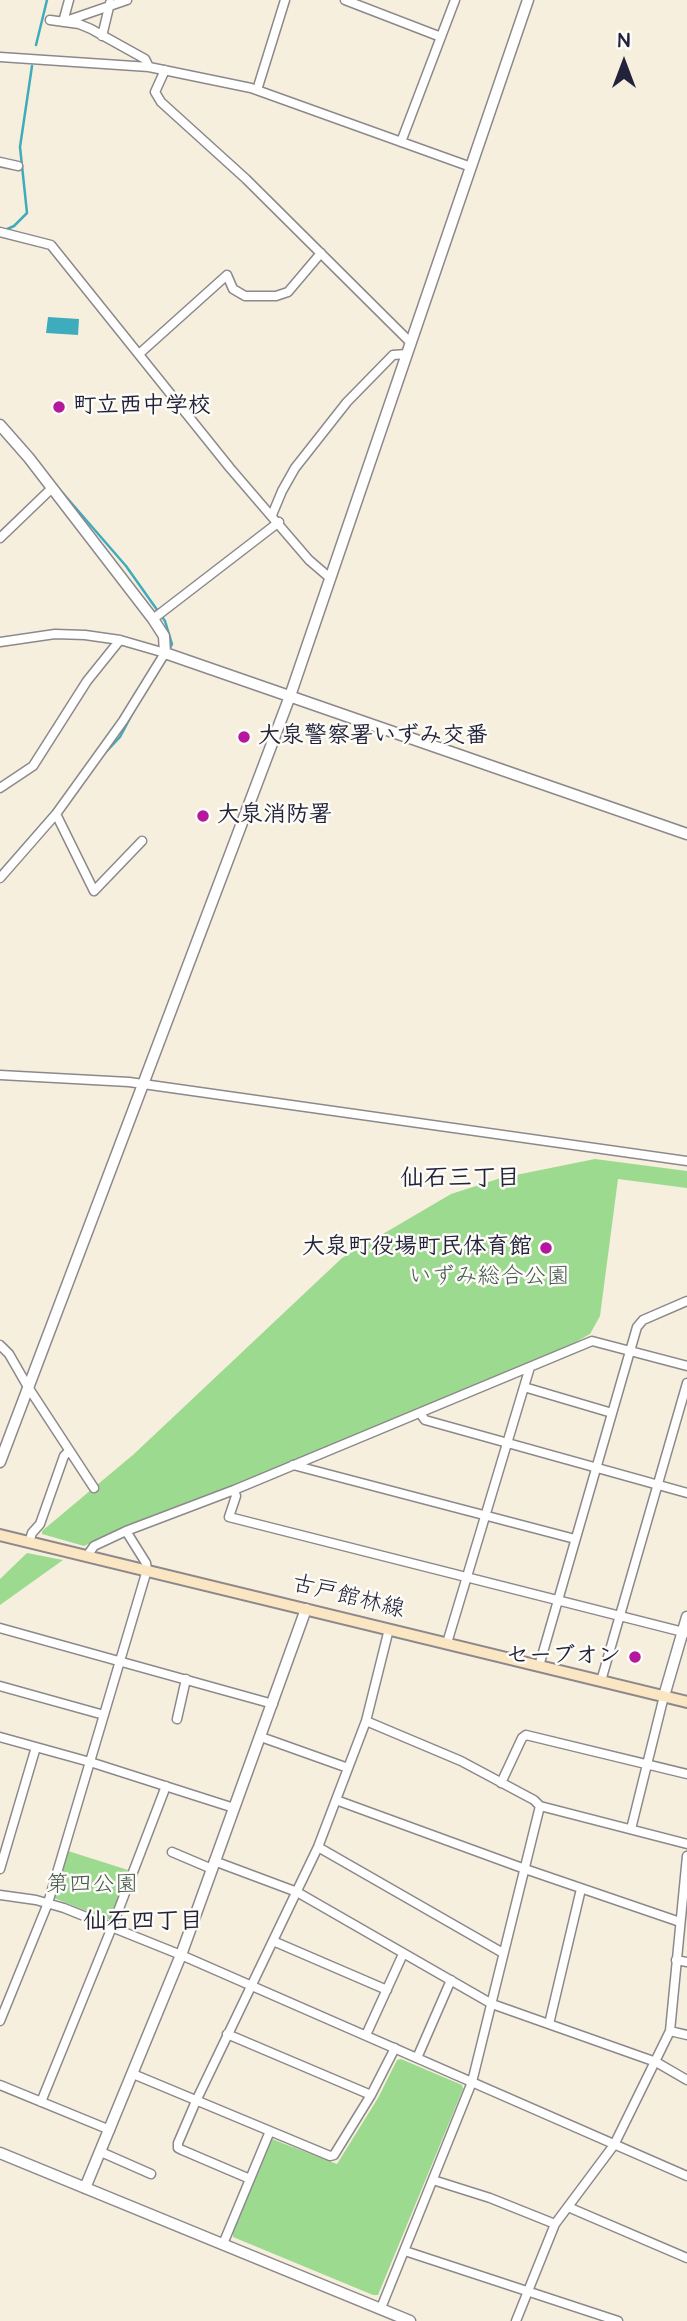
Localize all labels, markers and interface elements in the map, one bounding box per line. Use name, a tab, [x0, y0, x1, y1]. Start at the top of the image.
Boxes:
north arrow	[589, 28, 659, 98]
text: N	[618, 28, 630, 55]
place label: 町立西中学校	[73, 393, 211, 421]
marker: 町立西中学校	[51, 399, 67, 415]
place label: 大泉警察署いずみ交番	[258, 723, 488, 751]
marker: 大泉警察署いずみ交番	[236, 729, 252, 745]
place label: 大泉消防署	[217, 802, 332, 830]
marker: 大泉消防署	[195, 808, 211, 824]
district label: 仙石三丁目	[400, 1166, 520, 1194]
place label: 大泉町役場町民体育館	[302, 1234, 532, 1262]
marker: 大泉町役場町民体育館	[538, 1240, 554, 1256]
park label: いずみ総合公園	[409, 1264, 569, 1292]
street label: 古戸館林線	[289, 1571, 407, 1625]
place label: セーブオン	[506, 1643, 621, 1671]
marker: セーブオン	[627, 1649, 643, 1665]
park label: 第四公園	[46, 1872, 138, 1900]
district label: 仙石四丁目	[83, 1909, 203, 1937]

